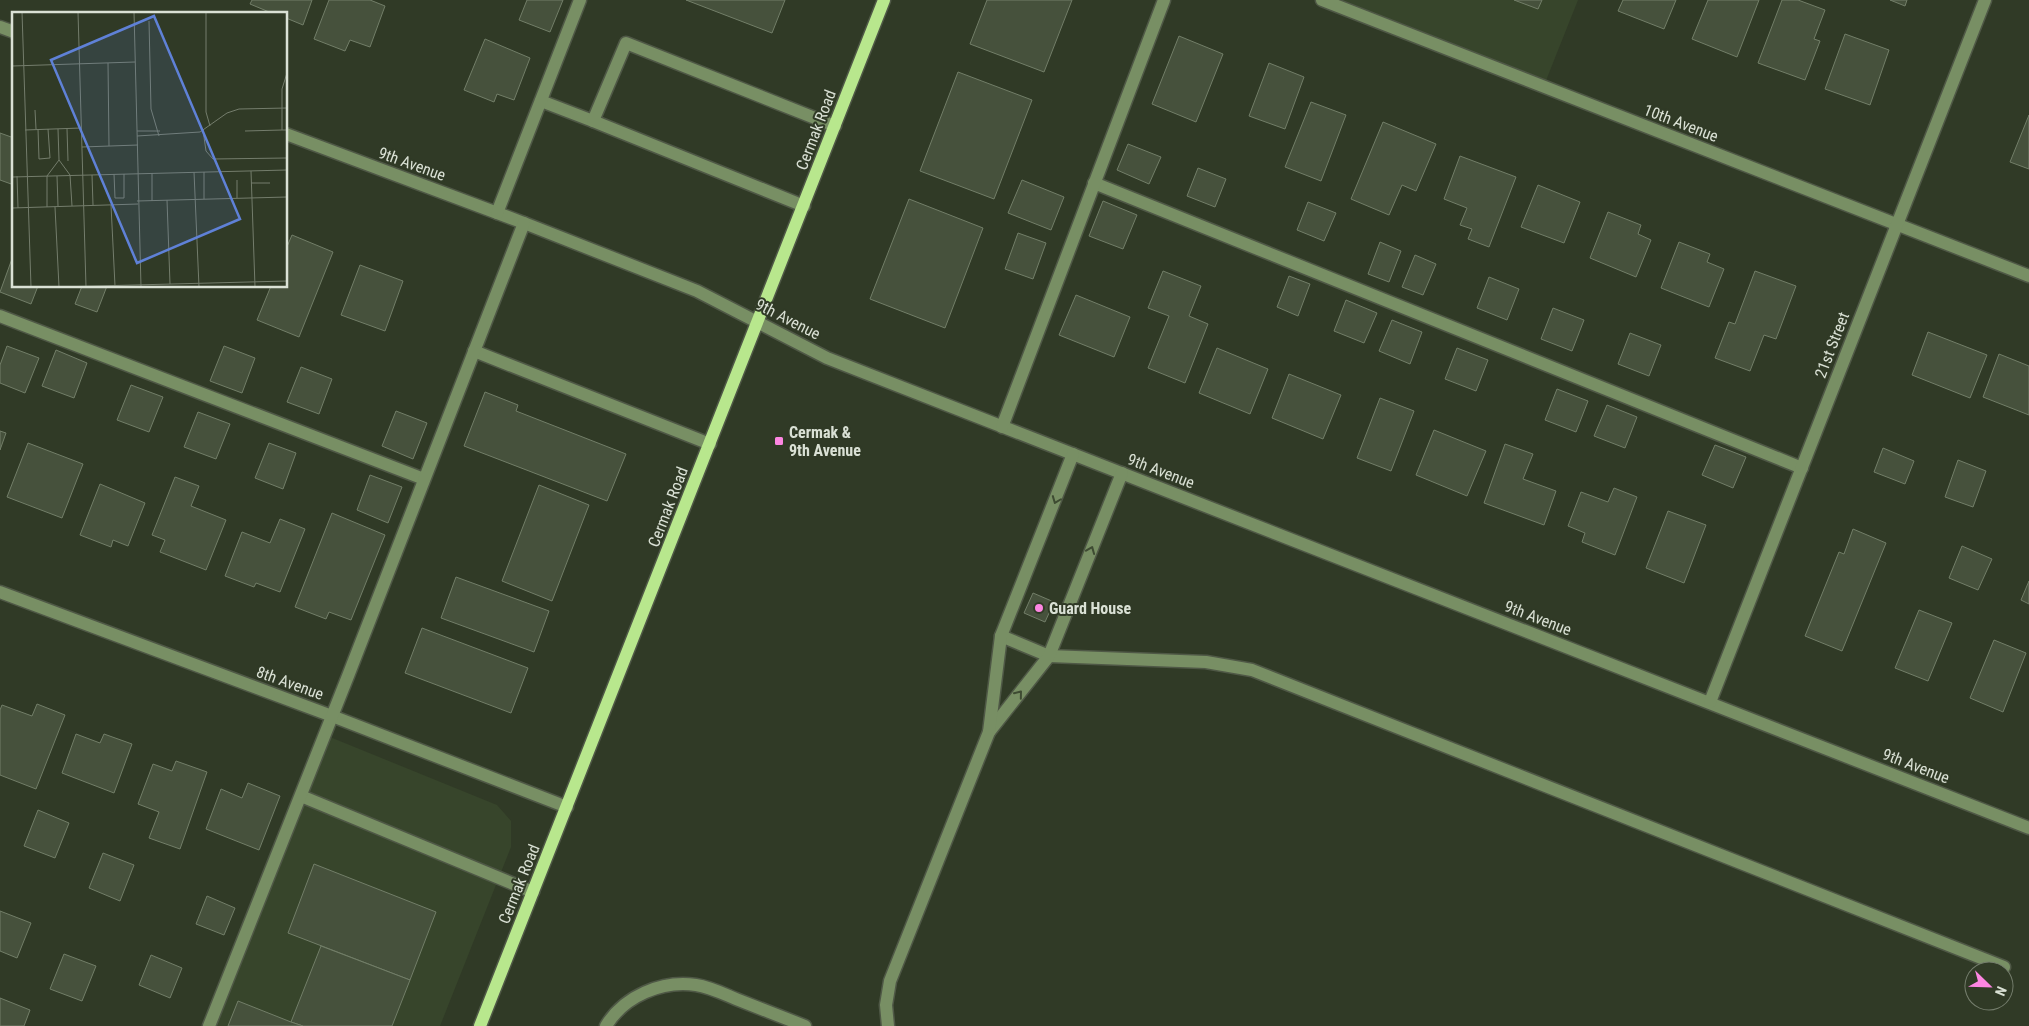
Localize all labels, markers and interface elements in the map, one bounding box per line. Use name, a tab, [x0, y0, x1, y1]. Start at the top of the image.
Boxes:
inset map	[12, 12, 288, 288]
street label: Cermak Road	[792, 87, 840, 173]
street label: 10th Avenue	[1641, 100, 1721, 146]
street label: 9th Avenue	[376, 143, 448, 185]
street label: 9th Avenue	[752, 295, 824, 343]
street label: 21st Street	[1811, 309, 1853, 381]
place label: Cermak & 9th Avenue	[789, 423, 861, 460]
marker: Cermak & 9th Avenue	[773, 435, 785, 447]
street label: 9th Avenue	[1125, 450, 1197, 492]
street label: Cermak Road	[644, 464, 692, 550]
one-way arrow	[1051, 495, 1061, 503]
one-way arrow	[1085, 546, 1096, 555]
street label: 9th Avenue	[1502, 597, 1574, 639]
place label: Guard House	[1049, 599, 1131, 618]
marker: Guard House	[1033, 602, 1045, 614]
street label: 8th Avenue	[254, 662, 326, 704]
one-way arrow	[1014, 690, 1023, 699]
street label: 9th Avenue	[1880, 745, 1952, 787]
street label: Cermak Road	[494, 841, 544, 927]
north arrow	[1964, 961, 2014, 1011]
text: N	[1992, 984, 2010, 998]

